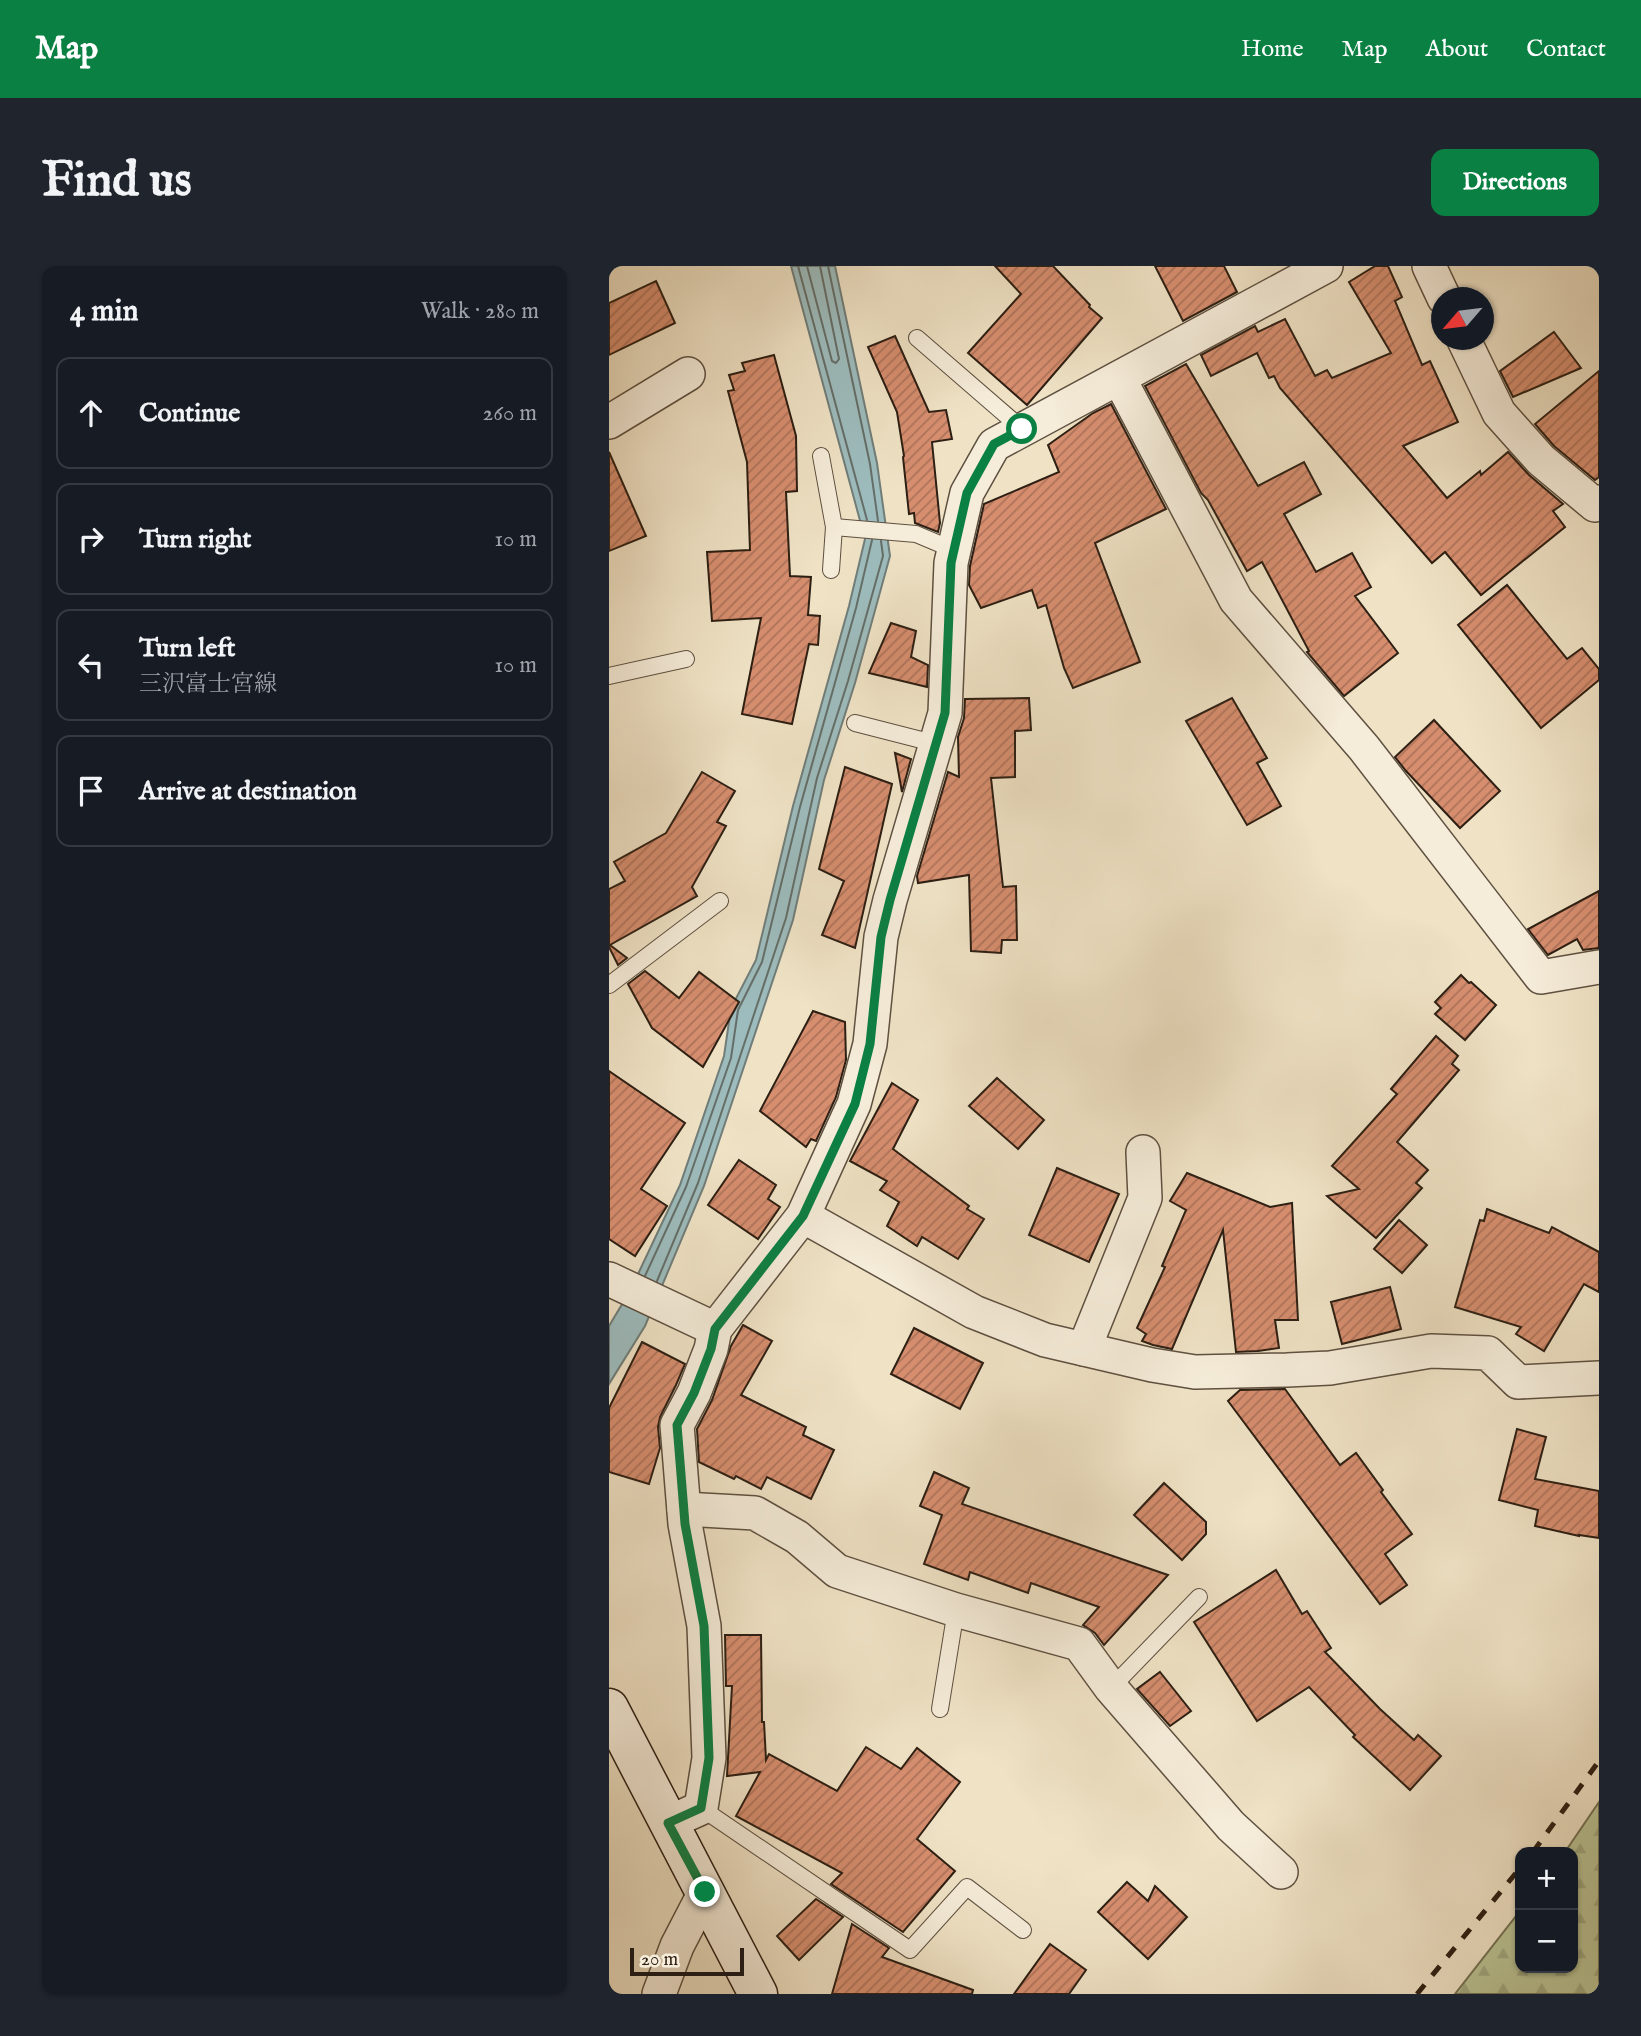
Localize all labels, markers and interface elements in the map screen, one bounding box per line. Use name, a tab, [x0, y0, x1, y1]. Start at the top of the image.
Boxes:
text: Map	[35, 28, 98, 70]
text: Home	[1241, 34, 1304, 65]
text: Map	[1342, 34, 1388, 65]
text: About	[1426, 34, 1488, 65]
text: Contact	[1526, 34, 1606, 65]
button: Directions	[1431, 149, 1599, 216]
text: Find us	[42, 151, 192, 213]
north arrow	[1431, 287, 1494, 350]
text: 4 min	[70, 293, 138, 331]
text: Walk · 280 m	[421, 297, 539, 326]
icon: ahead	[72, 394, 110, 432]
text: Continue	[139, 397, 240, 430]
text: 260 m	[482, 399, 537, 428]
route start	[1006, 413, 1037, 444]
icon: right	[72, 520, 110, 558]
text: Turn right	[139, 523, 252, 556]
text: 10 m	[494, 525, 537, 554]
text: Turn left	[139, 632, 236, 665]
icon: left	[72, 646, 110, 684]
text: 10 m	[494, 651, 537, 680]
text: 三沢富士宮線	[139, 670, 277, 699]
icon: arrive	[72, 772, 110, 810]
text: Arrive at destination	[139, 775, 357, 808]
map controls	[1515, 1847, 1578, 1973]
button: +	[1515, 1847, 1578, 1910]
route end	[689, 1876, 720, 1907]
button: −	[1515, 1910, 1578, 1973]
scale bar	[630, 1945, 744, 1977]
text: 20 m	[641, 1948, 678, 1972]

